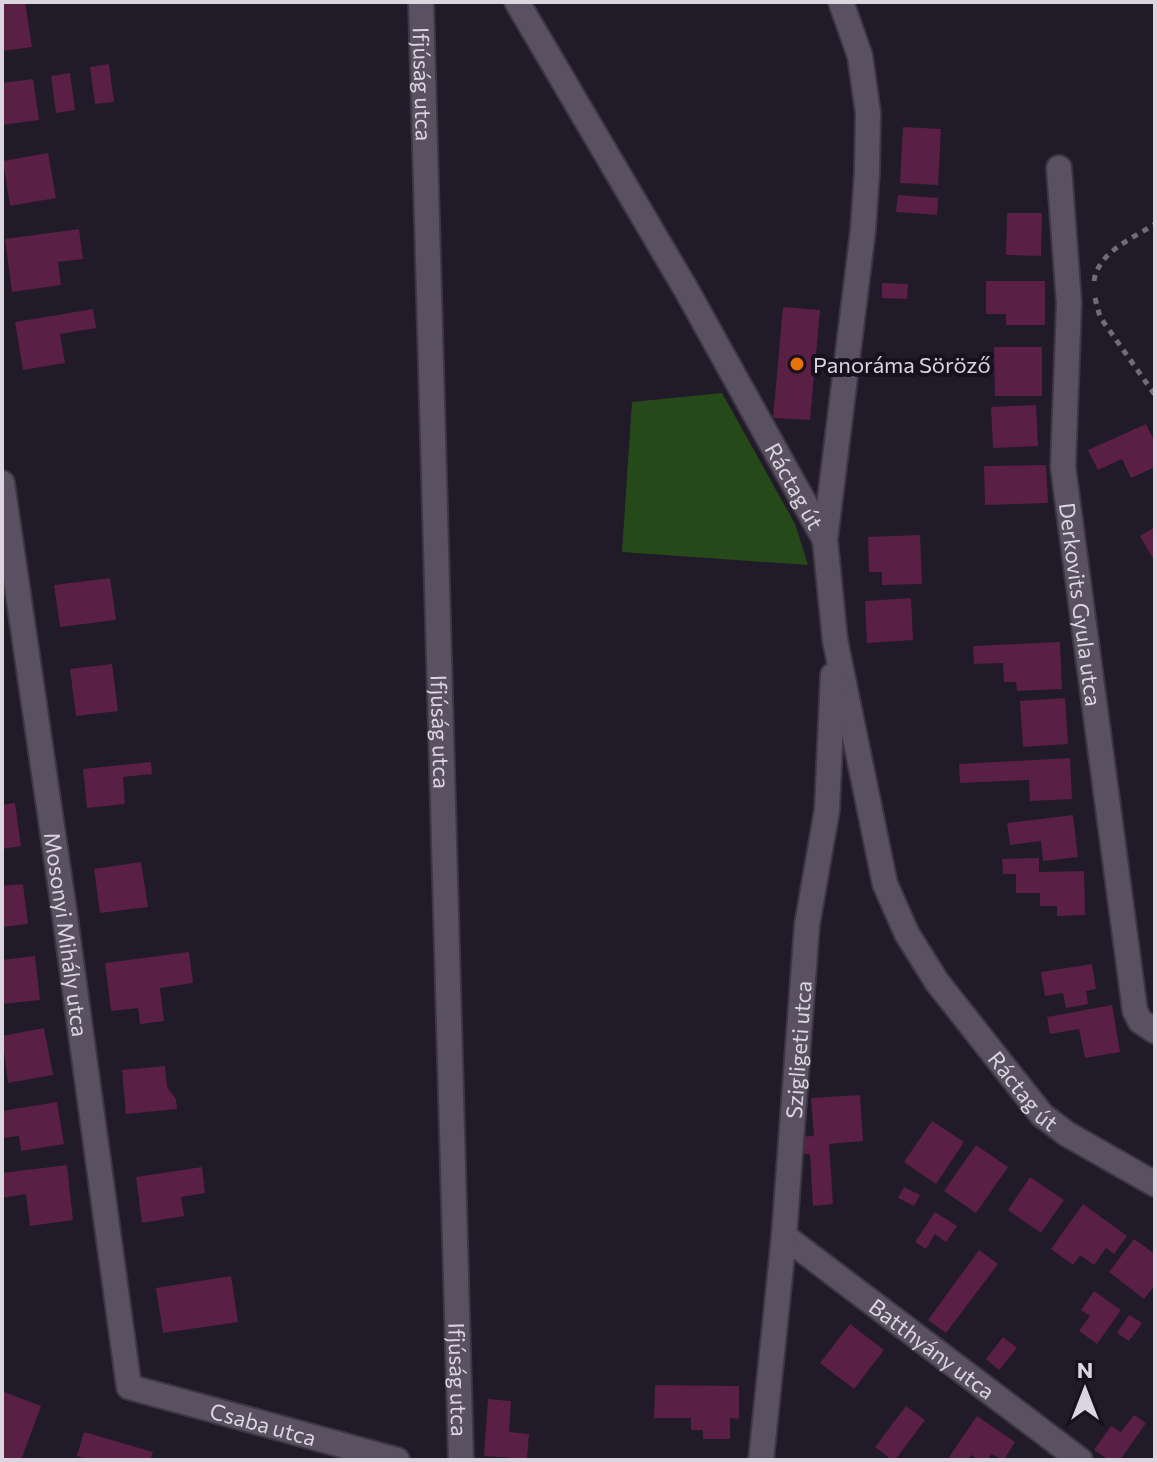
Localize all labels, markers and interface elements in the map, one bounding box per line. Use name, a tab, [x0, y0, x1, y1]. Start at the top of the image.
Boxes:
street label: Ifjúság utca	[408, 27, 438, 141]
place label: Panoráma Söröző	[813, 351, 991, 378]
marker: Panoráma Söröző	[788, 355, 806, 373]
street label: Ráctag út	[760, 438, 830, 534]
street label: Derkovits Gyula utca	[1054, 501, 1108, 708]
street label: Ifjúság utca	[426, 674, 456, 789]
street label: Mosonyi Mihály utca	[39, 830, 95, 1038]
street label: Szigligeti utca	[779, 980, 816, 1120]
street label: Ráctag út	[983, 1045, 1064, 1136]
street label: Batthyány utca	[864, 1292, 1000, 1404]
street label: Ifjúság utca	[444, 1322, 474, 1437]
north arrow	[1045, 1350, 1125, 1430]
text: N	[1077, 1356, 1093, 1383]
street label: Csaba utca	[207, 1396, 319, 1451]

